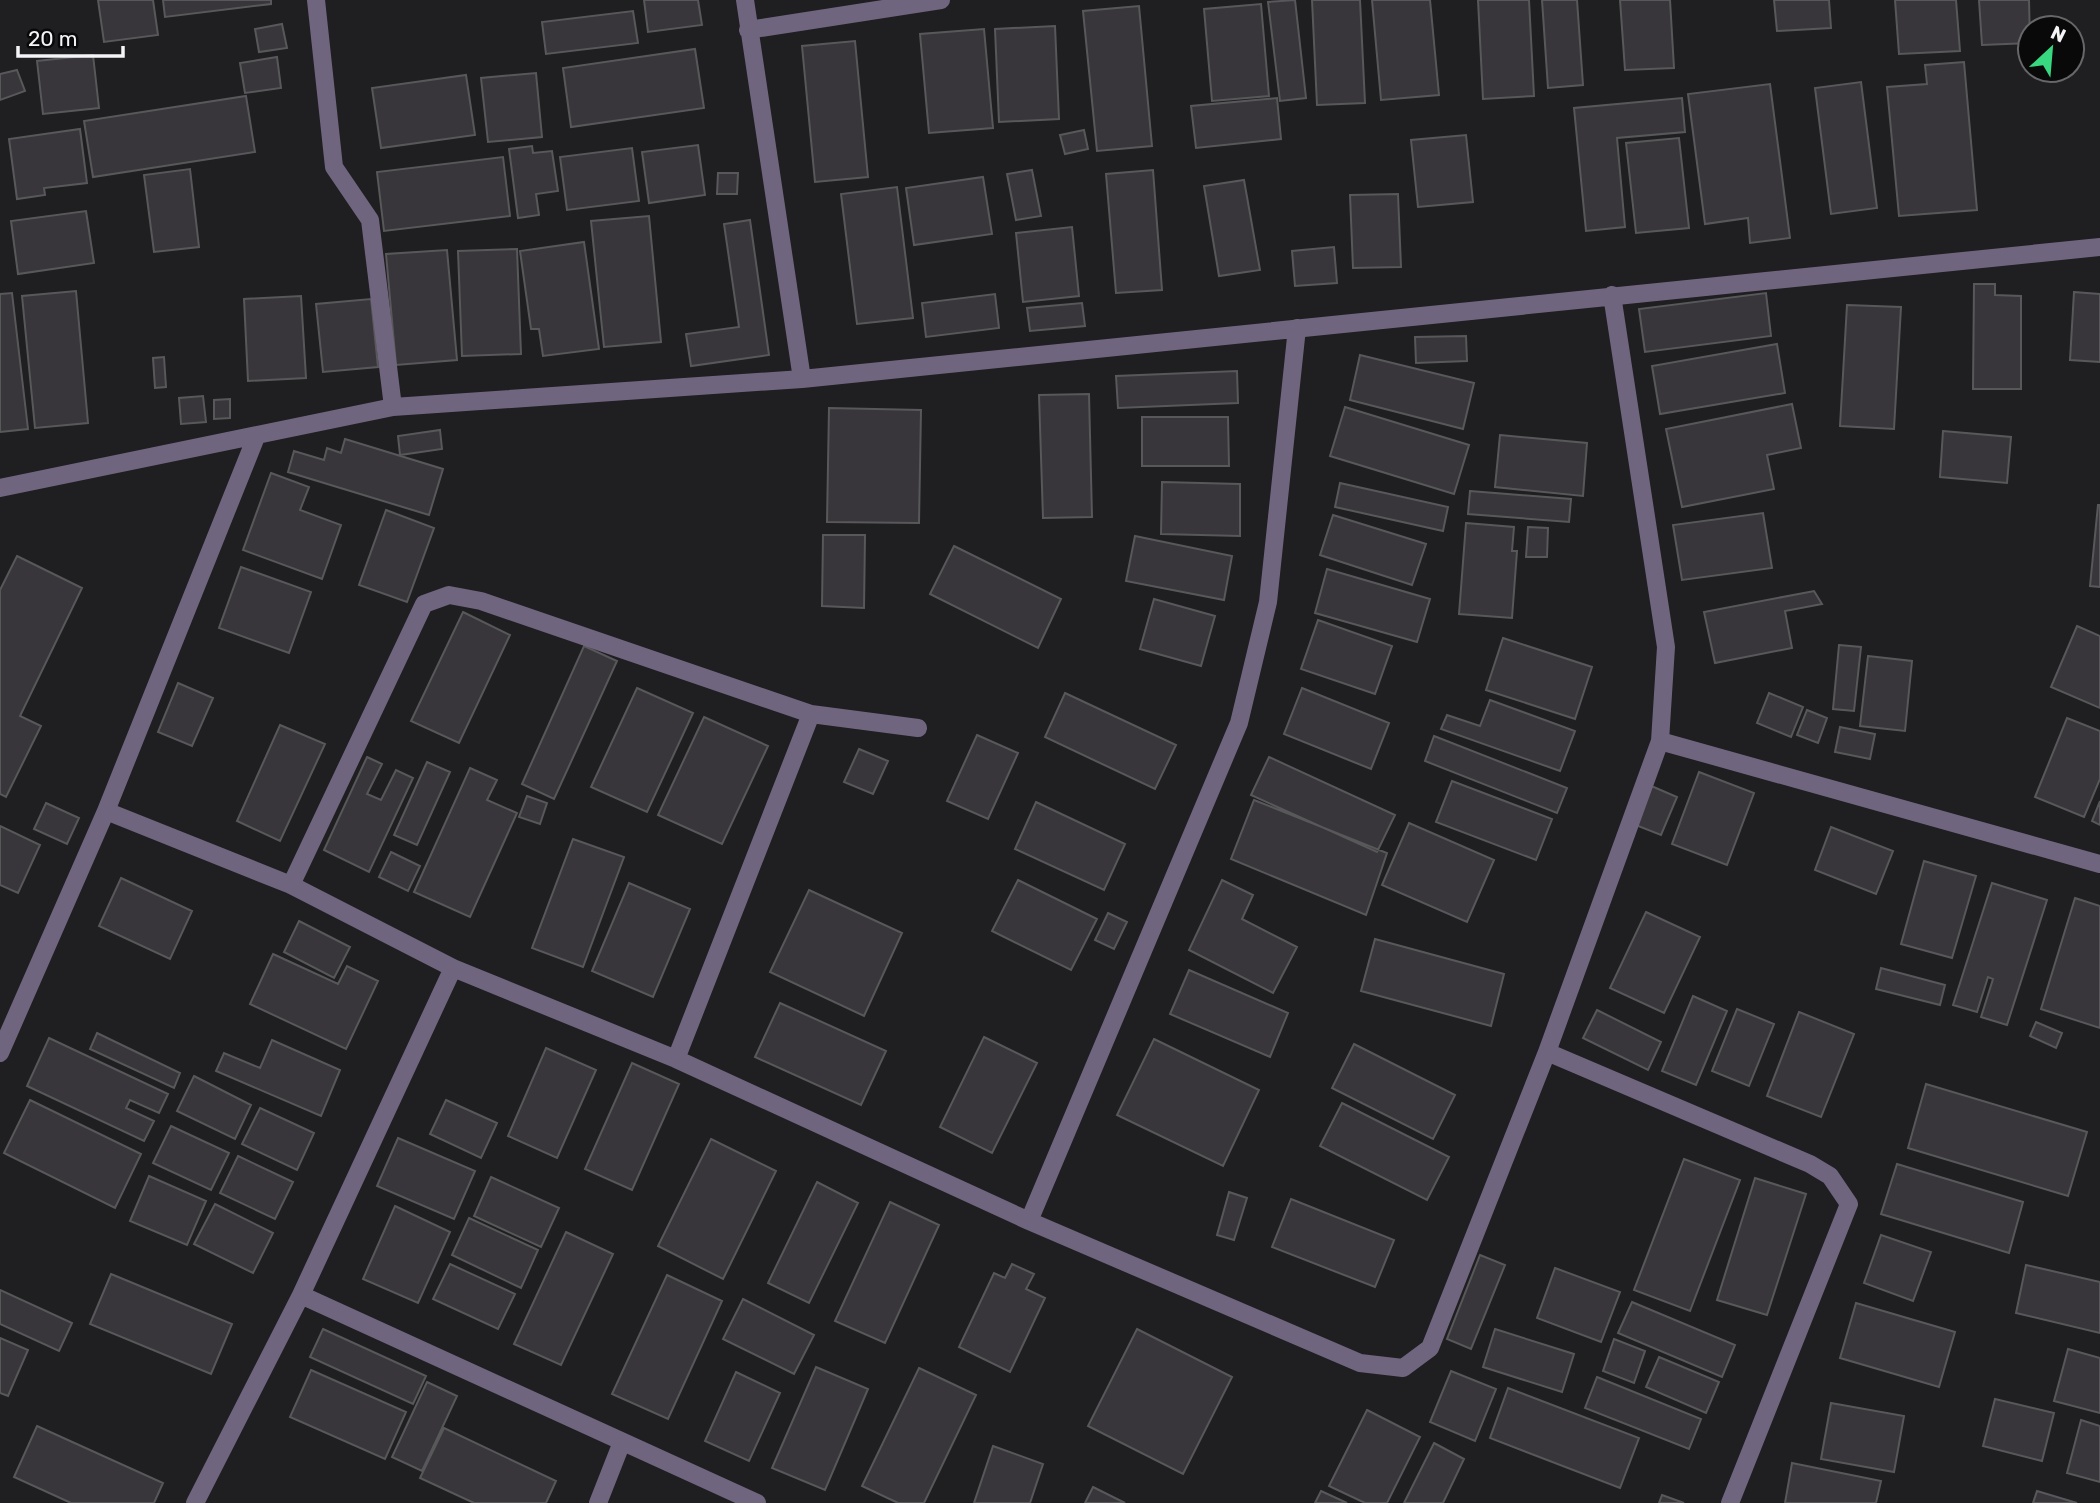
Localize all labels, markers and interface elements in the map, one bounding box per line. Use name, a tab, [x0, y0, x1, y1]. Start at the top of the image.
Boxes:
scale bar	[18, 14, 122, 58]
north arrow	[2016, 14, 2086, 84]
text: N	[2047, 21, 2069, 48]
text: 20 m	[28, 26, 77, 51]

